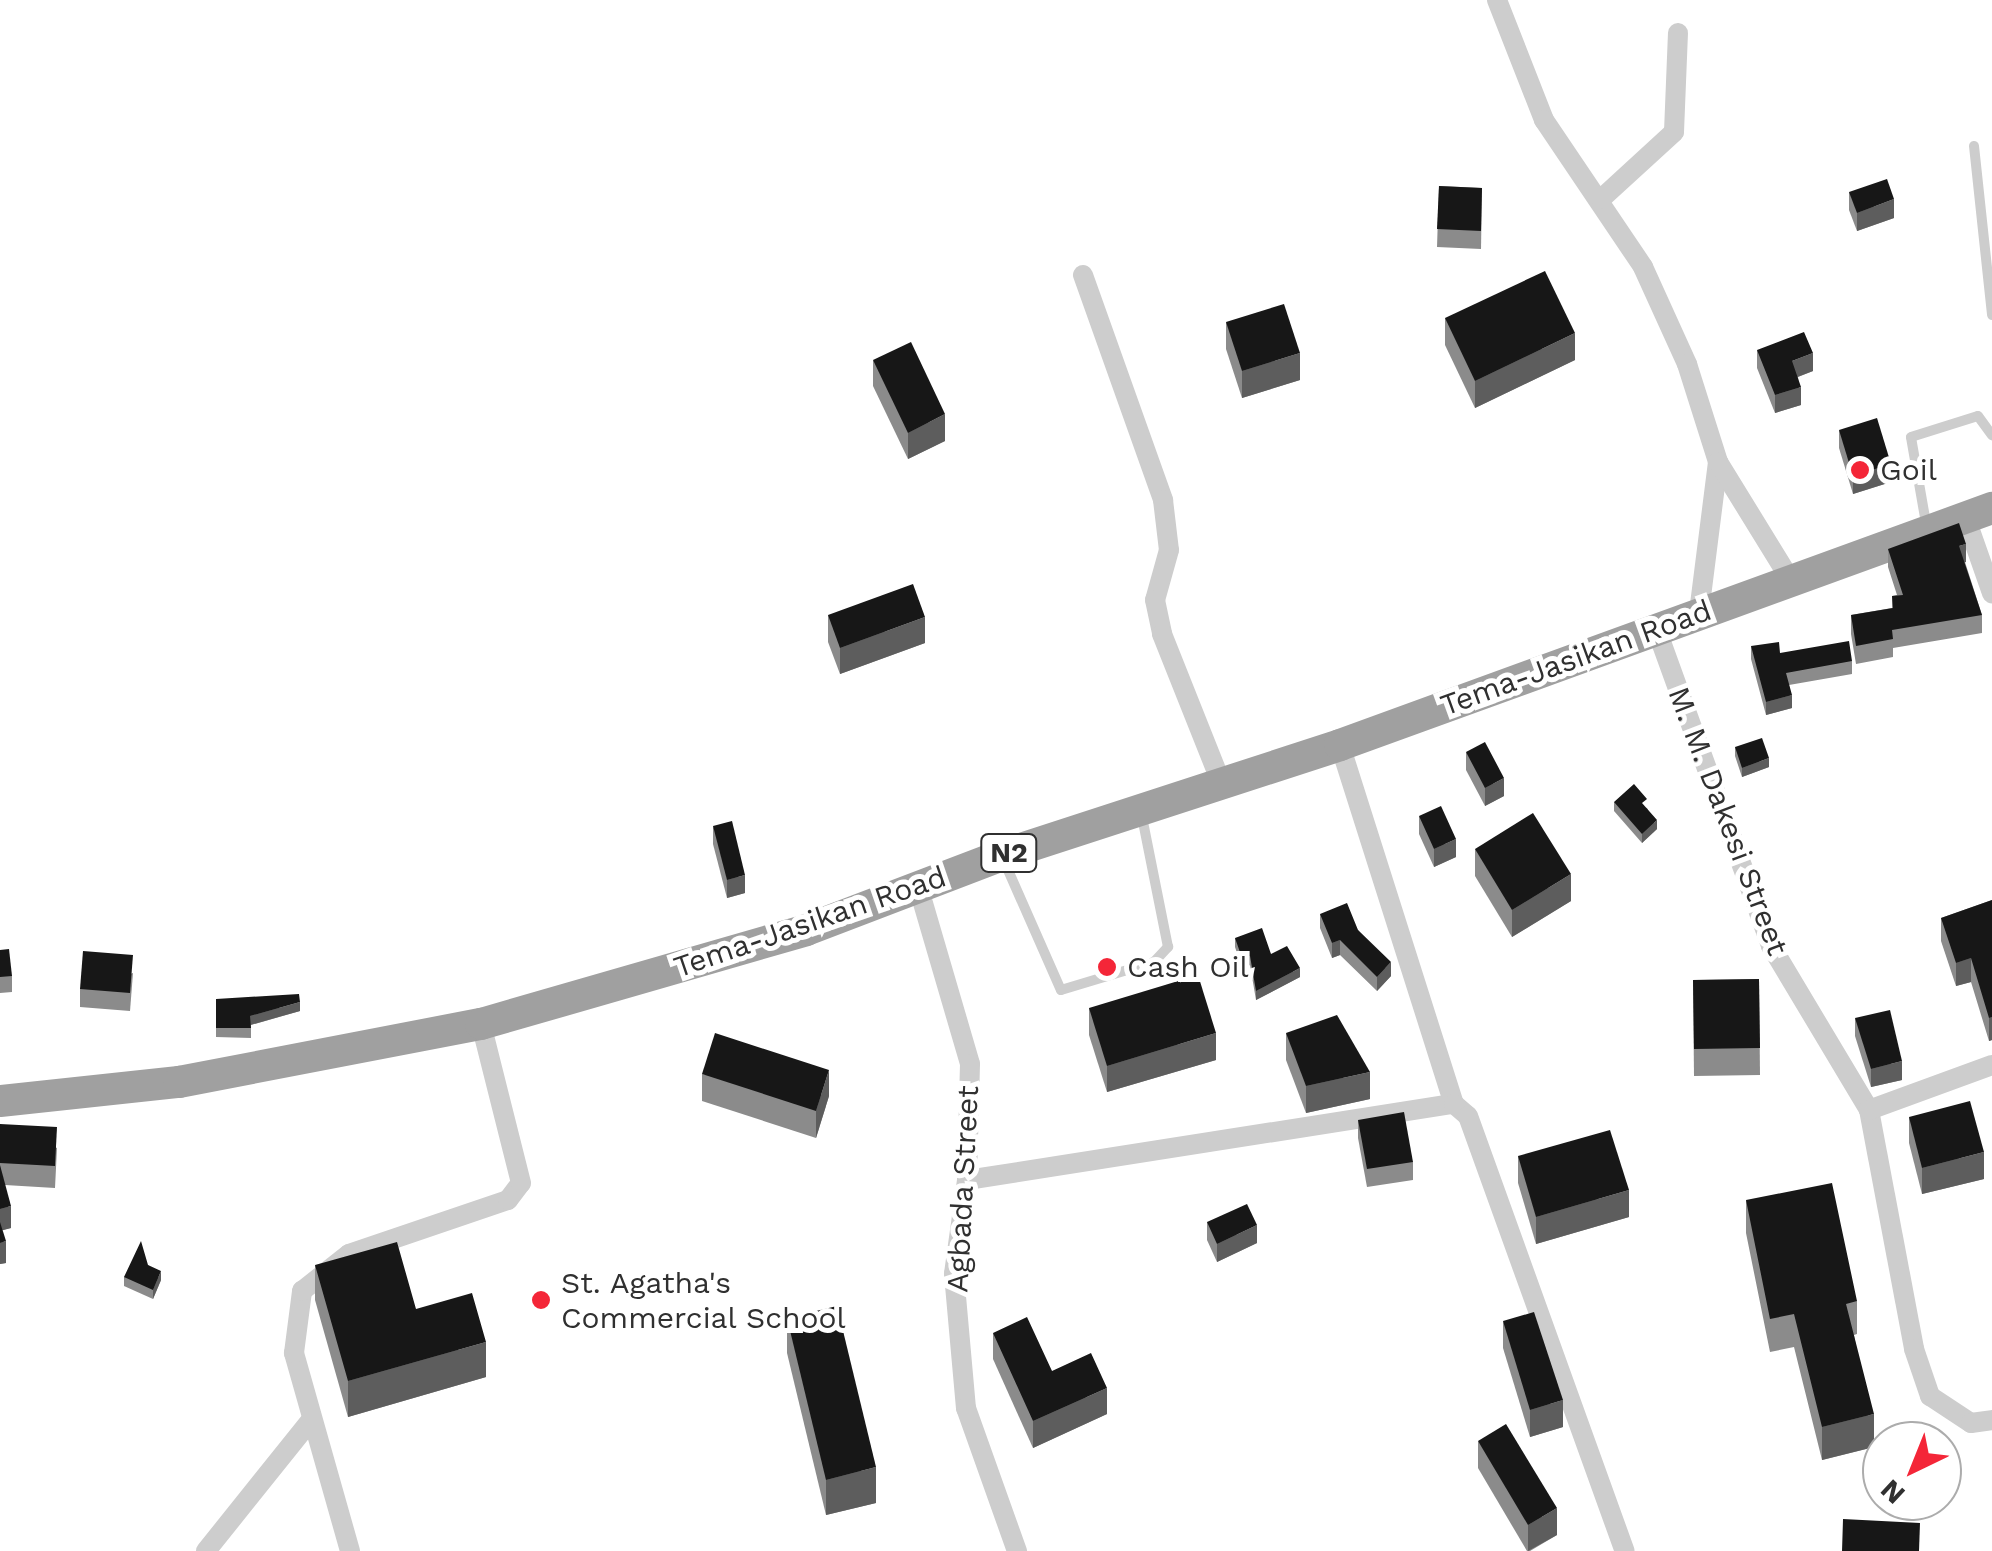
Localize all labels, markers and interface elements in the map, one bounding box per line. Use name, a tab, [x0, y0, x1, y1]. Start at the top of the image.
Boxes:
place label: Goil	[1880, 452, 1937, 488]
marker: Goil	[1849, 459, 1871, 481]
street label: Tema-Jasikan Road	[1436, 592, 1716, 724]
street label: M. M. Dakesi Street	[1660, 682, 1796, 960]
road number: N2	[979, 830, 1039, 876]
street label: Tema-Jasikan Road	[669, 859, 951, 985]
place label: Cash Oil	[1127, 949, 1249, 985]
marker: Cash Oil	[1096, 956, 1118, 978]
street label: Agbada Street	[940, 1084, 986, 1294]
place label: St. Agatha's Commercial School	[561, 1265, 847, 1336]
marker: St. Agatha's Commercial School	[530, 1289, 552, 1311]
north arrow	[1862, 1421, 1962, 1521]
text: N	[1874, 1473, 1911, 1511]

